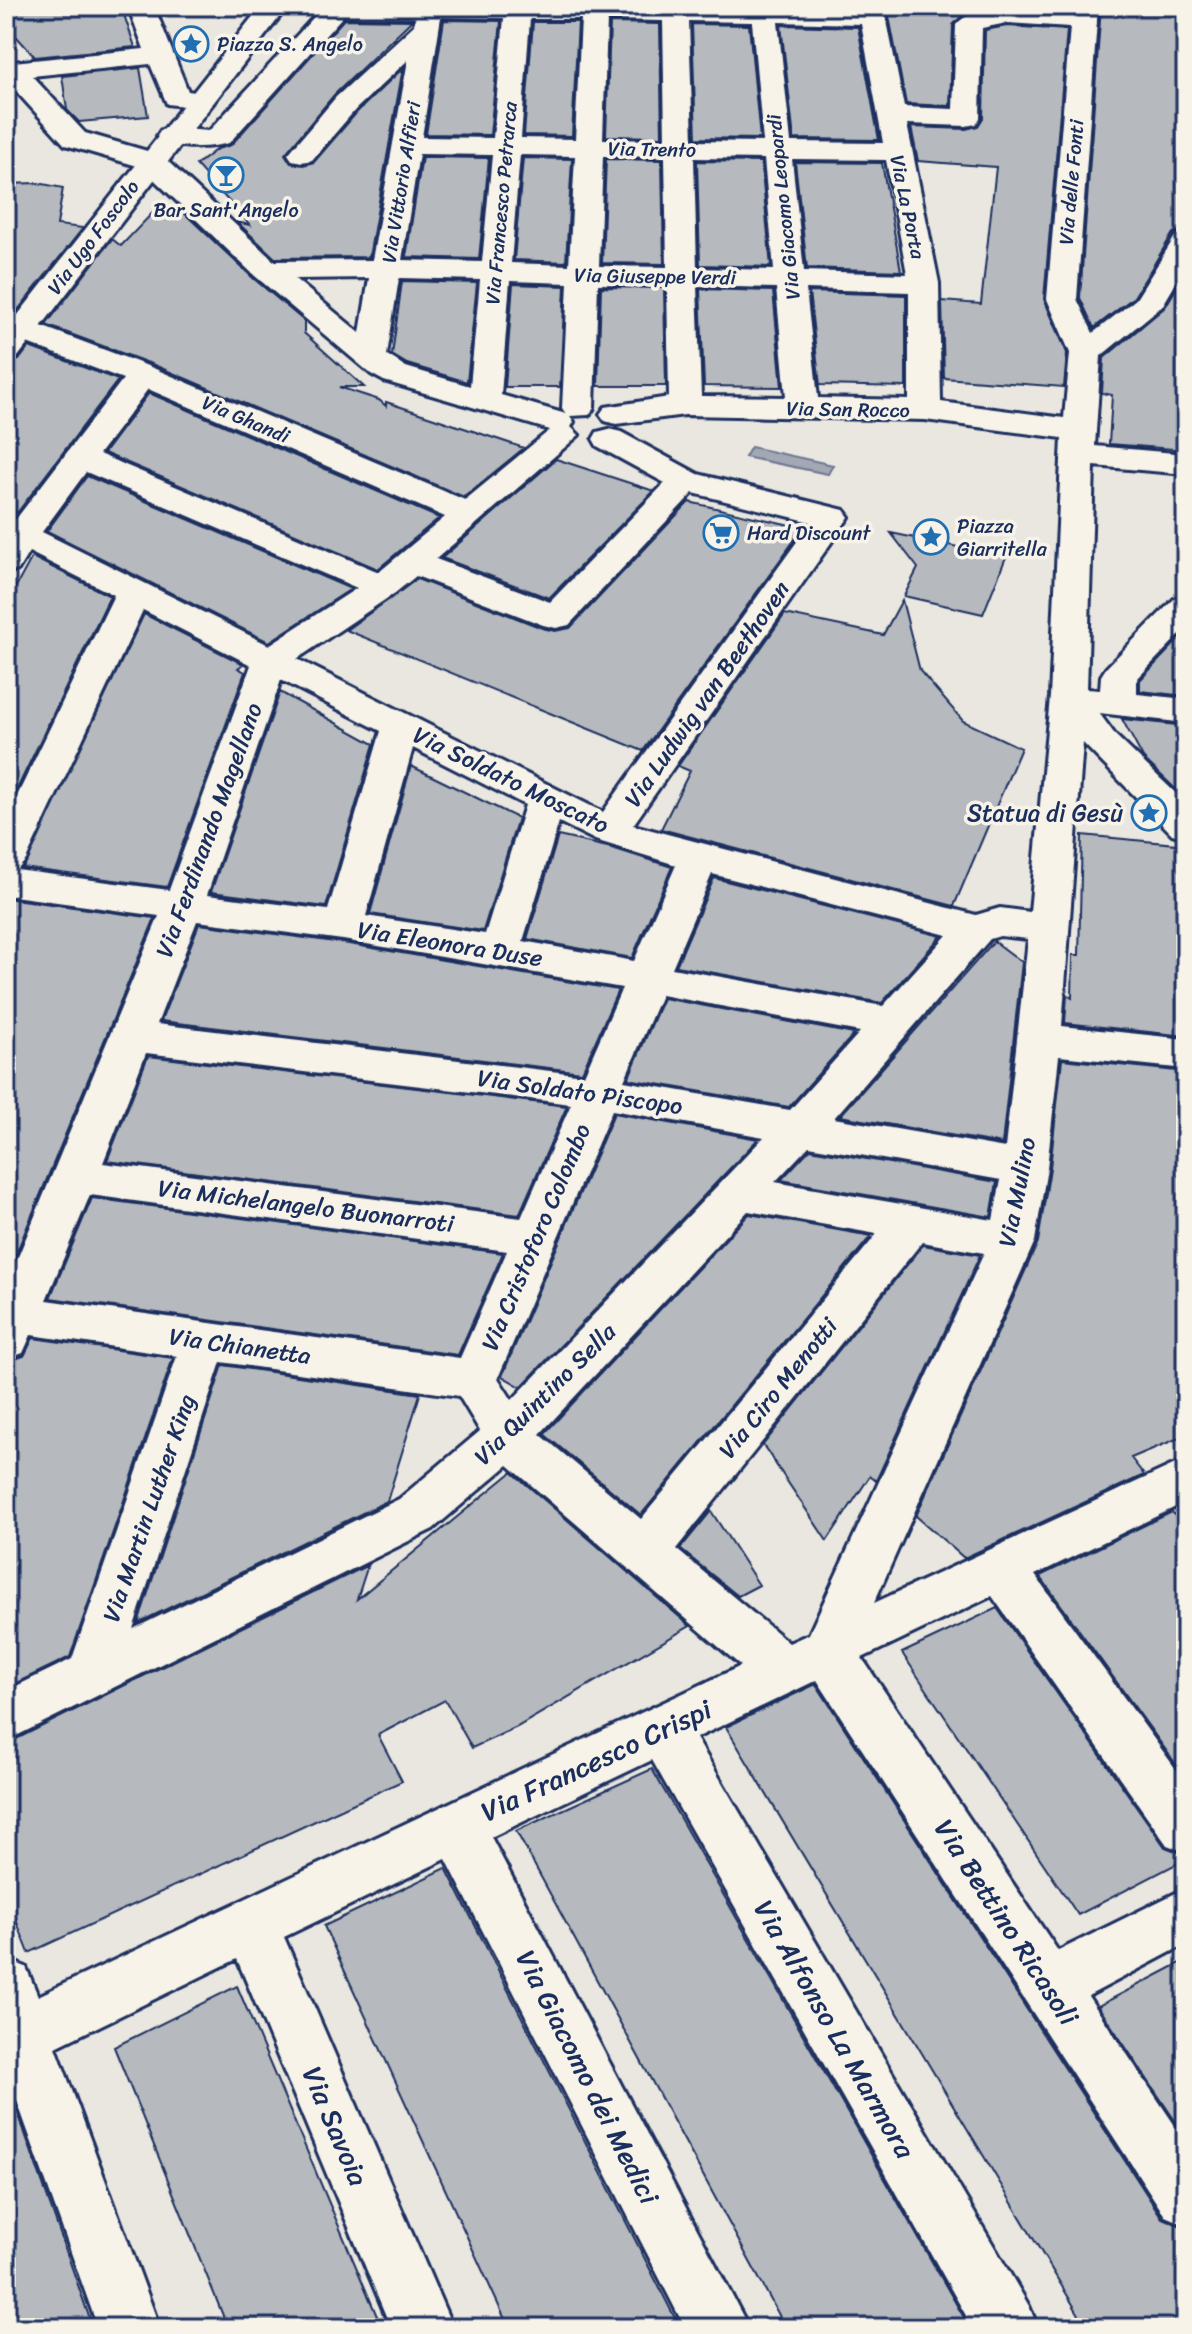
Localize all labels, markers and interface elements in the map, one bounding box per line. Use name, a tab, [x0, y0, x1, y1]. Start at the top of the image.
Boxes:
place icon: Piazza S. Angelo	[172, 25, 210, 63]
place label: Piazza S. Angelo	[217, 27, 363, 62]
street label: Via Vittorio Alfieri	[371, 97, 432, 265]
street label: Via Francesco Petrarca	[475, 99, 528, 306]
street label: Via Giacomo Leopardi	[756, 111, 811, 301]
street label: Via delle Fonti	[1049, 117, 1094, 246]
street label: Via Trento	[608, 131, 696, 168]
street label: Via La Porta	[879, 152, 936, 263]
bar icon: Bar Sant'Angelo	[207, 156, 245, 194]
street label: Via Ugo Foscolo	[38, 172, 149, 303]
place label: Bar Sant'Angelo	[153, 193, 299, 228]
street label: Via Giuseppe Verdi	[574, 258, 738, 295]
street label: Via Ghandi	[196, 385, 297, 454]
street label: Via San Rocco	[786, 391, 910, 428]
place label: Piazza Giarritella	[957, 509, 1048, 567]
supermarket icon: Hard Discount	[702, 514, 740, 552]
place label: Hard Discount	[747, 516, 871, 551]
place icon: Piazza Giarritella	[912, 518, 950, 556]
street label: Via Ludwig van Beethoven	[613, 572, 801, 816]
street label: Via Ferdinando Magellano	[143, 697, 275, 963]
street label: Via Soldato Moscato	[406, 714, 616, 846]
place label: Statua di Gesù	[967, 792, 1123, 834]
place icon: Statua di Gesù	[1130, 794, 1168, 832]
street label: Via Eleonora Duse	[354, 909, 546, 979]
street label: Via Soldato Piscopo	[475, 1057, 685, 1127]
street label: Via Cristoforo Colombo	[469, 1117, 603, 1357]
street label: Via Mulino	[986, 1133, 1048, 1251]
street label: Via Michelangelo Buonarroti	[156, 1167, 457, 1245]
street label: Via Ciro Menotti	[708, 1307, 849, 1468]
street label: Via Quintino Sella	[463, 1312, 627, 1476]
street label: Via Chianetta	[166, 1315, 314, 1377]
street label: Via Martin Luther King	[90, 1388, 208, 1628]
street label: Via Francesco Crispi	[472, 1685, 721, 1836]
street label: Via Bettino Ricasoli	[921, 1809, 1093, 2037]
street label: Via Alfonso La Marmora	[740, 1890, 929, 2169]
street label: Via Giacomo dei Medici	[502, 1941, 674, 2214]
street label: Via Savoia	[288, 2058, 383, 2194]

